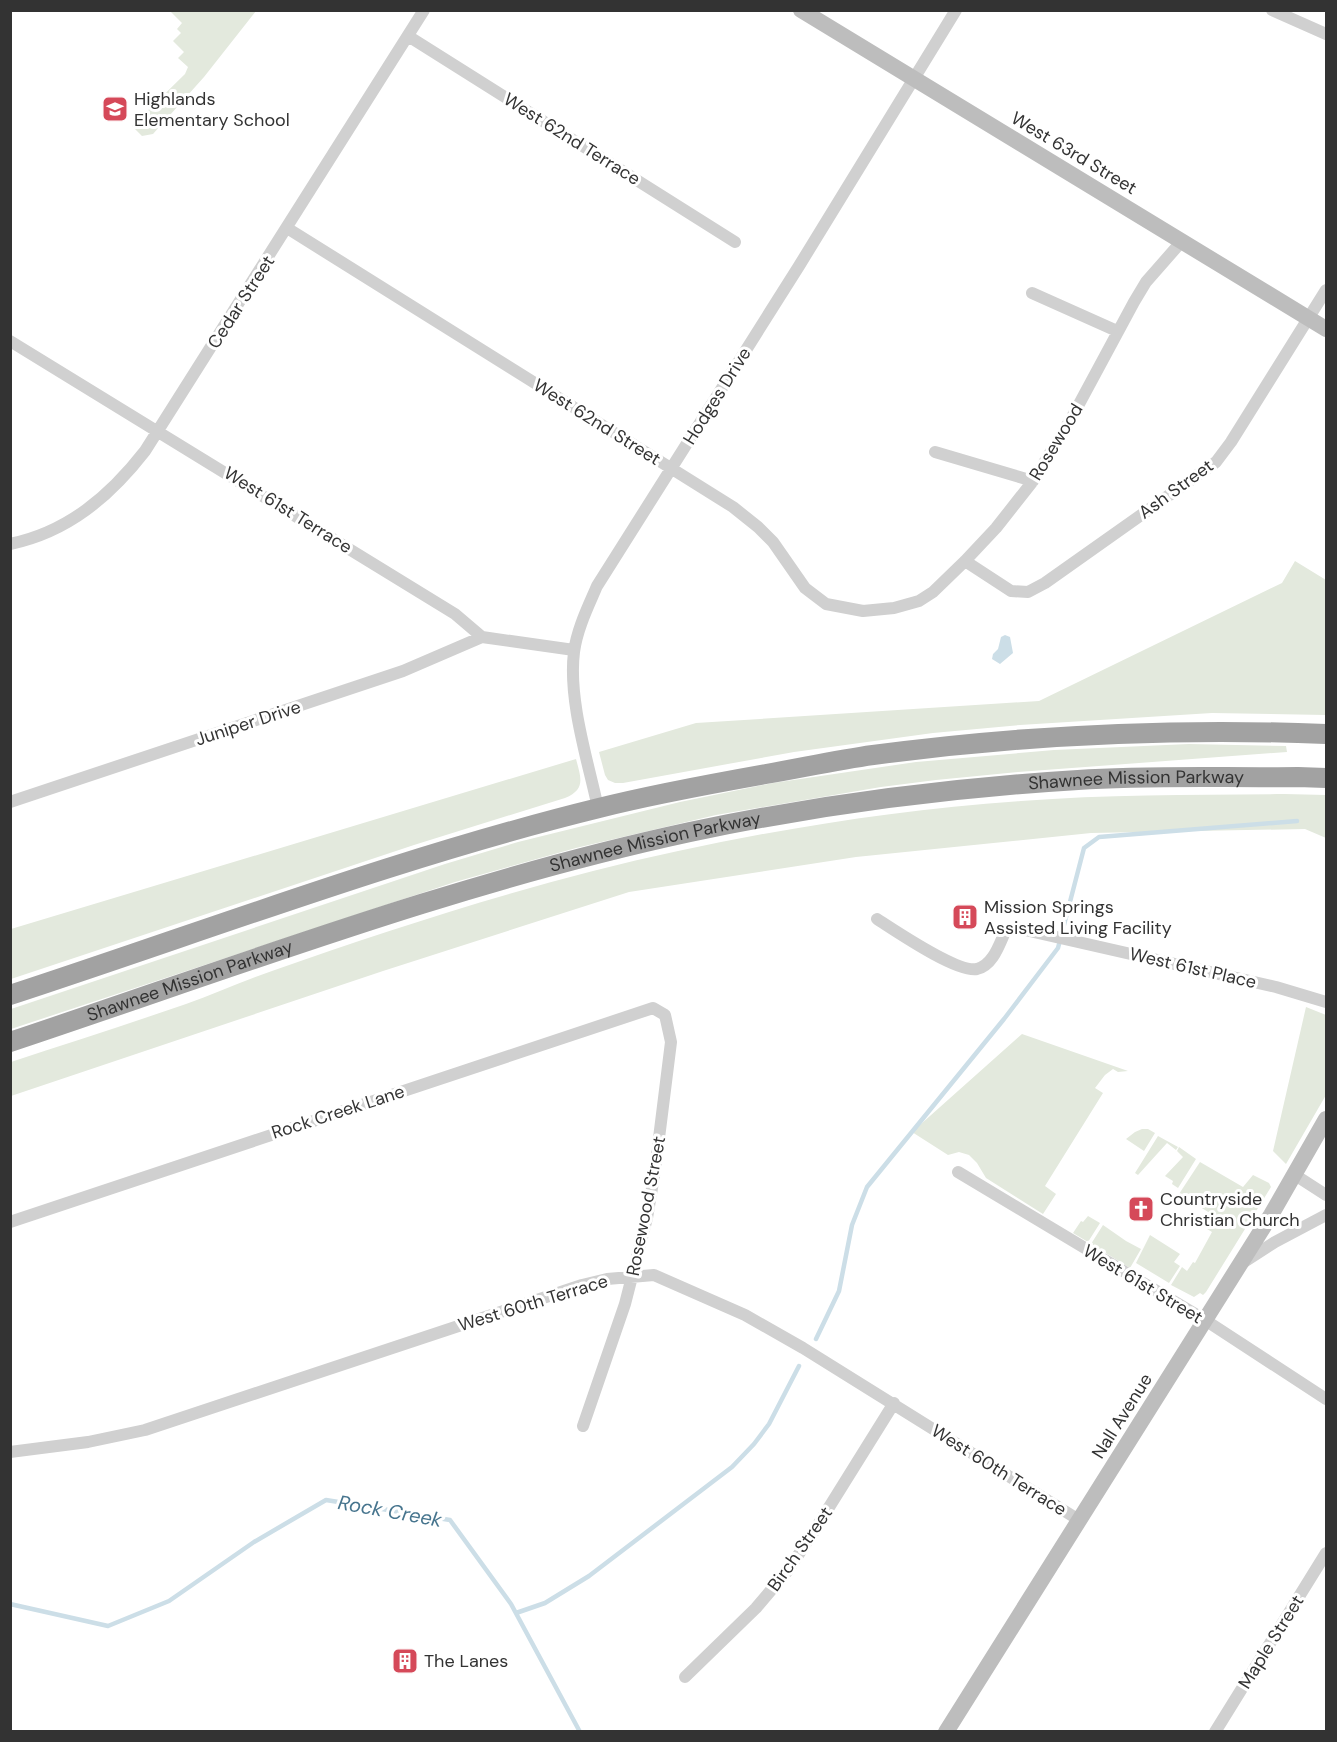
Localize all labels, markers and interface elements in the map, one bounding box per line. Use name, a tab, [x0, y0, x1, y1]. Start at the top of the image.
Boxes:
place label: Highlands Elementary School	[134, 87, 290, 132]
street label: West 62nd Terrace	[499, 87, 645, 191]
school or university icon: Highlands Elementary School	[100, 94, 130, 124]
street label: West 63rd Street	[1007, 106, 1141, 200]
street label: Cedar Street	[202, 251, 280, 353]
street label: Hodges Drive	[678, 343, 756, 449]
street label: West 62nd Street	[529, 373, 665, 471]
street label: Rosewood	[1024, 399, 1088, 485]
street label: Ash Street	[1134, 454, 1218, 524]
street label: West 61st Terrace	[219, 461, 357, 559]
street label: Juniper Drive	[192, 695, 304, 751]
street label: Shawnee Mission Parkway	[1027, 765, 1244, 795]
street label: Shawnee Mission Parkway	[547, 806, 763, 878]
place label: Mission Springs Assisted Living Facility	[984, 895, 1172, 940]
building icon: Mission Springs Assisted Living Facility	[950, 902, 980, 932]
street label: Shawnee Mission Parkway	[84, 935, 296, 1027]
street label: West 61st Place	[1127, 942, 1259, 994]
street label: Rock Creek Lane	[268, 1079, 408, 1145]
street label: Rosewood Street	[621, 1134, 671, 1278]
place label: Countryside Christian Church	[1160, 1187, 1300, 1232]
church icon: Countryside Christian Church	[1126, 1194, 1156, 1224]
street label: West 61st Street	[1079, 1239, 1207, 1329]
street label: West 60th Terrace	[455, 1269, 611, 1337]
street label: Nall Avenue	[1086, 1369, 1158, 1463]
street label: West 60th Terrace	[927, 1419, 1071, 1521]
water label: Rock Creek	[336, 1489, 445, 1533]
street label: Birch Street	[762, 1502, 838, 1596]
street label: Maple Street	[1233, 1591, 1309, 1693]
building icon: The Lanes	[390, 1646, 420, 1676]
place label: The Lanes	[424, 1649, 508, 1673]

